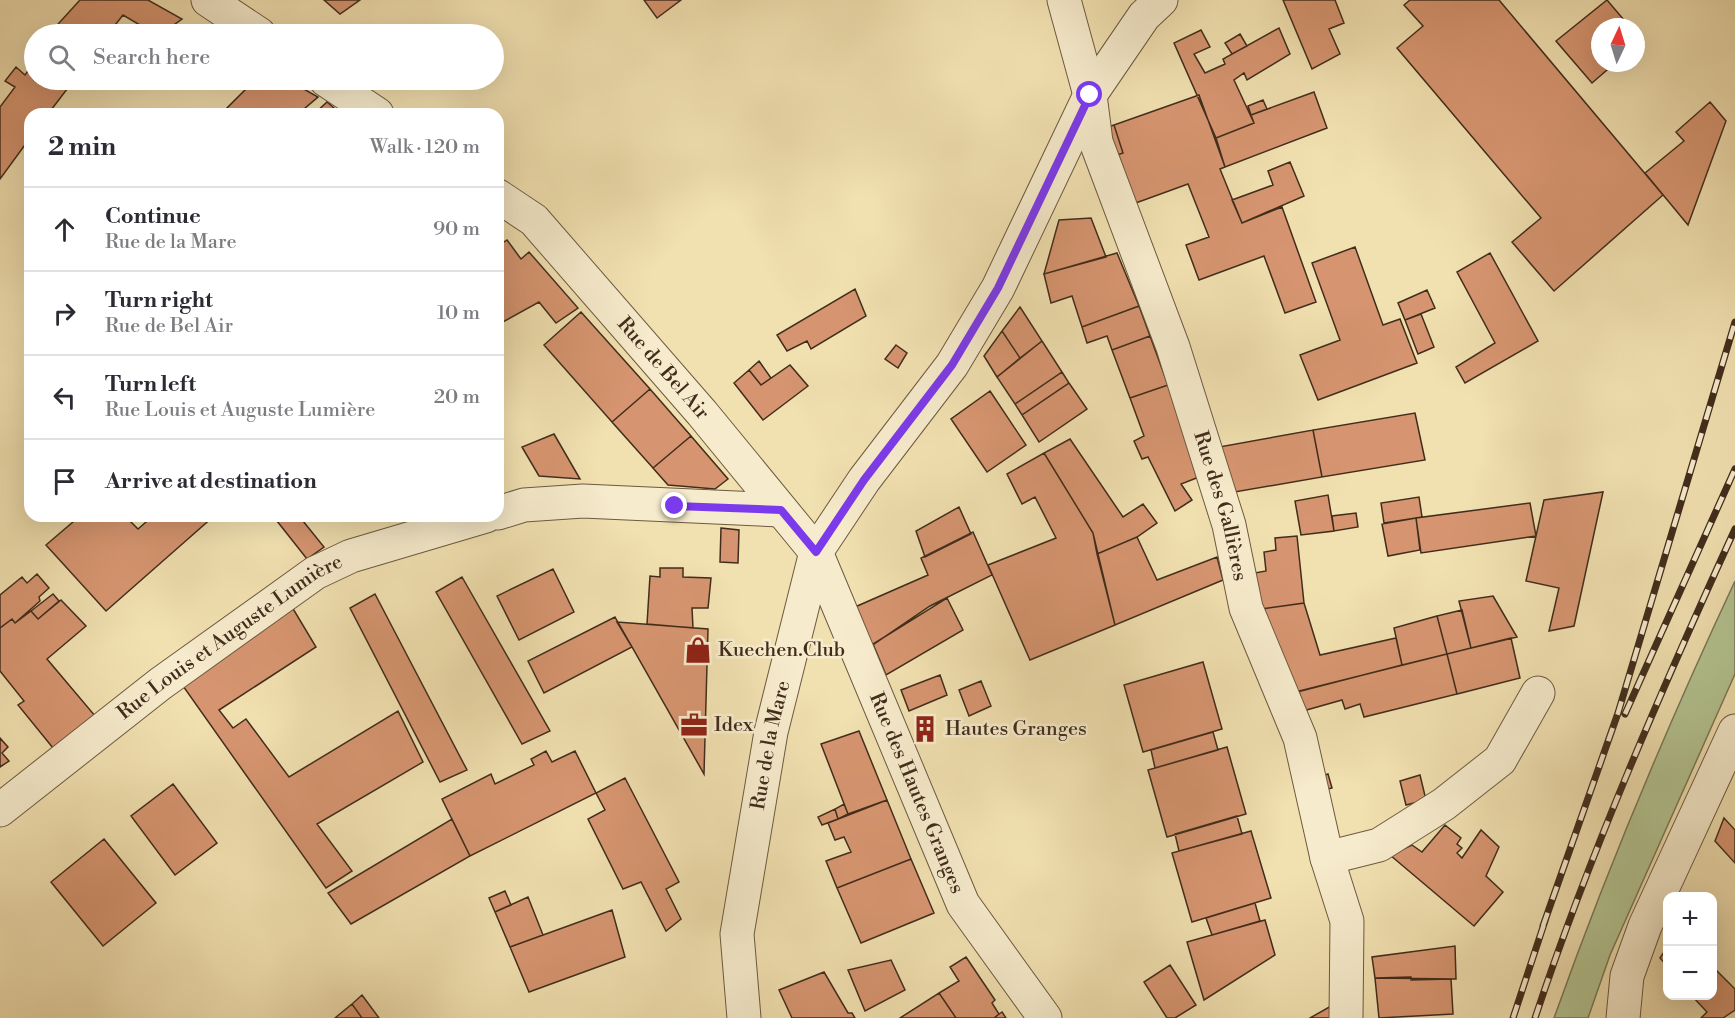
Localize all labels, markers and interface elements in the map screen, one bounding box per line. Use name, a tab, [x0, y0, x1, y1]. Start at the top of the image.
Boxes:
north arrow	[1591, 18, 1645, 72]
search box	[24, 24, 504, 90]
icon: search	[45, 41, 78, 74]
text: Search here	[93, 44, 210, 71]
route start	[1076, 81, 1102, 107]
text: 2 min	[48, 131, 116, 163]
text: Walk · 120 m	[370, 135, 480, 160]
text: Continue	[105, 203, 201, 230]
icon: ahead	[48, 213, 81, 246]
text: 90 m	[433, 217, 480, 242]
text: Rue de la Mare	[105, 230, 237, 255]
text: Turn right	[105, 287, 213, 314]
icon: right	[48, 297, 81, 330]
text: 10 m	[437, 301, 480, 326]
street label: Rue de Bel Air	[612, 312, 715, 425]
text: Rue de Bel Air	[105, 314, 233, 339]
text: Turn left	[105, 371, 196, 398]
icon: left	[48, 381, 81, 414]
text: 20 m	[434, 385, 480, 410]
text: Rue Louis et Auguste Lumière	[105, 398, 375, 423]
street label: Rue des Gallières	[1188, 428, 1253, 583]
icon: arrive	[48, 465, 81, 498]
text: Arrive at destination	[105, 468, 317, 495]
route end	[661, 492, 687, 518]
street label: Rue Louis et Auguste Lumière	[112, 549, 347, 725]
shop icon: Kuechen.Club	[683, 635, 713, 665]
place label: Kuechen.Club	[718, 638, 845, 663]
street label: Rue de la Mare	[746, 678, 796, 812]
street label: Rue des Hautes Granges	[864, 689, 970, 897]
office icon: Idex	[679, 710, 709, 740]
place label: Idex	[714, 713, 754, 738]
building icon: Hautes Granges	[910, 714, 940, 744]
place label: Hautes Granges	[945, 717, 1087, 742]
map controls	[1663, 892, 1717, 1000]
button: +	[1663, 892, 1717, 946]
button: −	[1663, 946, 1717, 1000]

